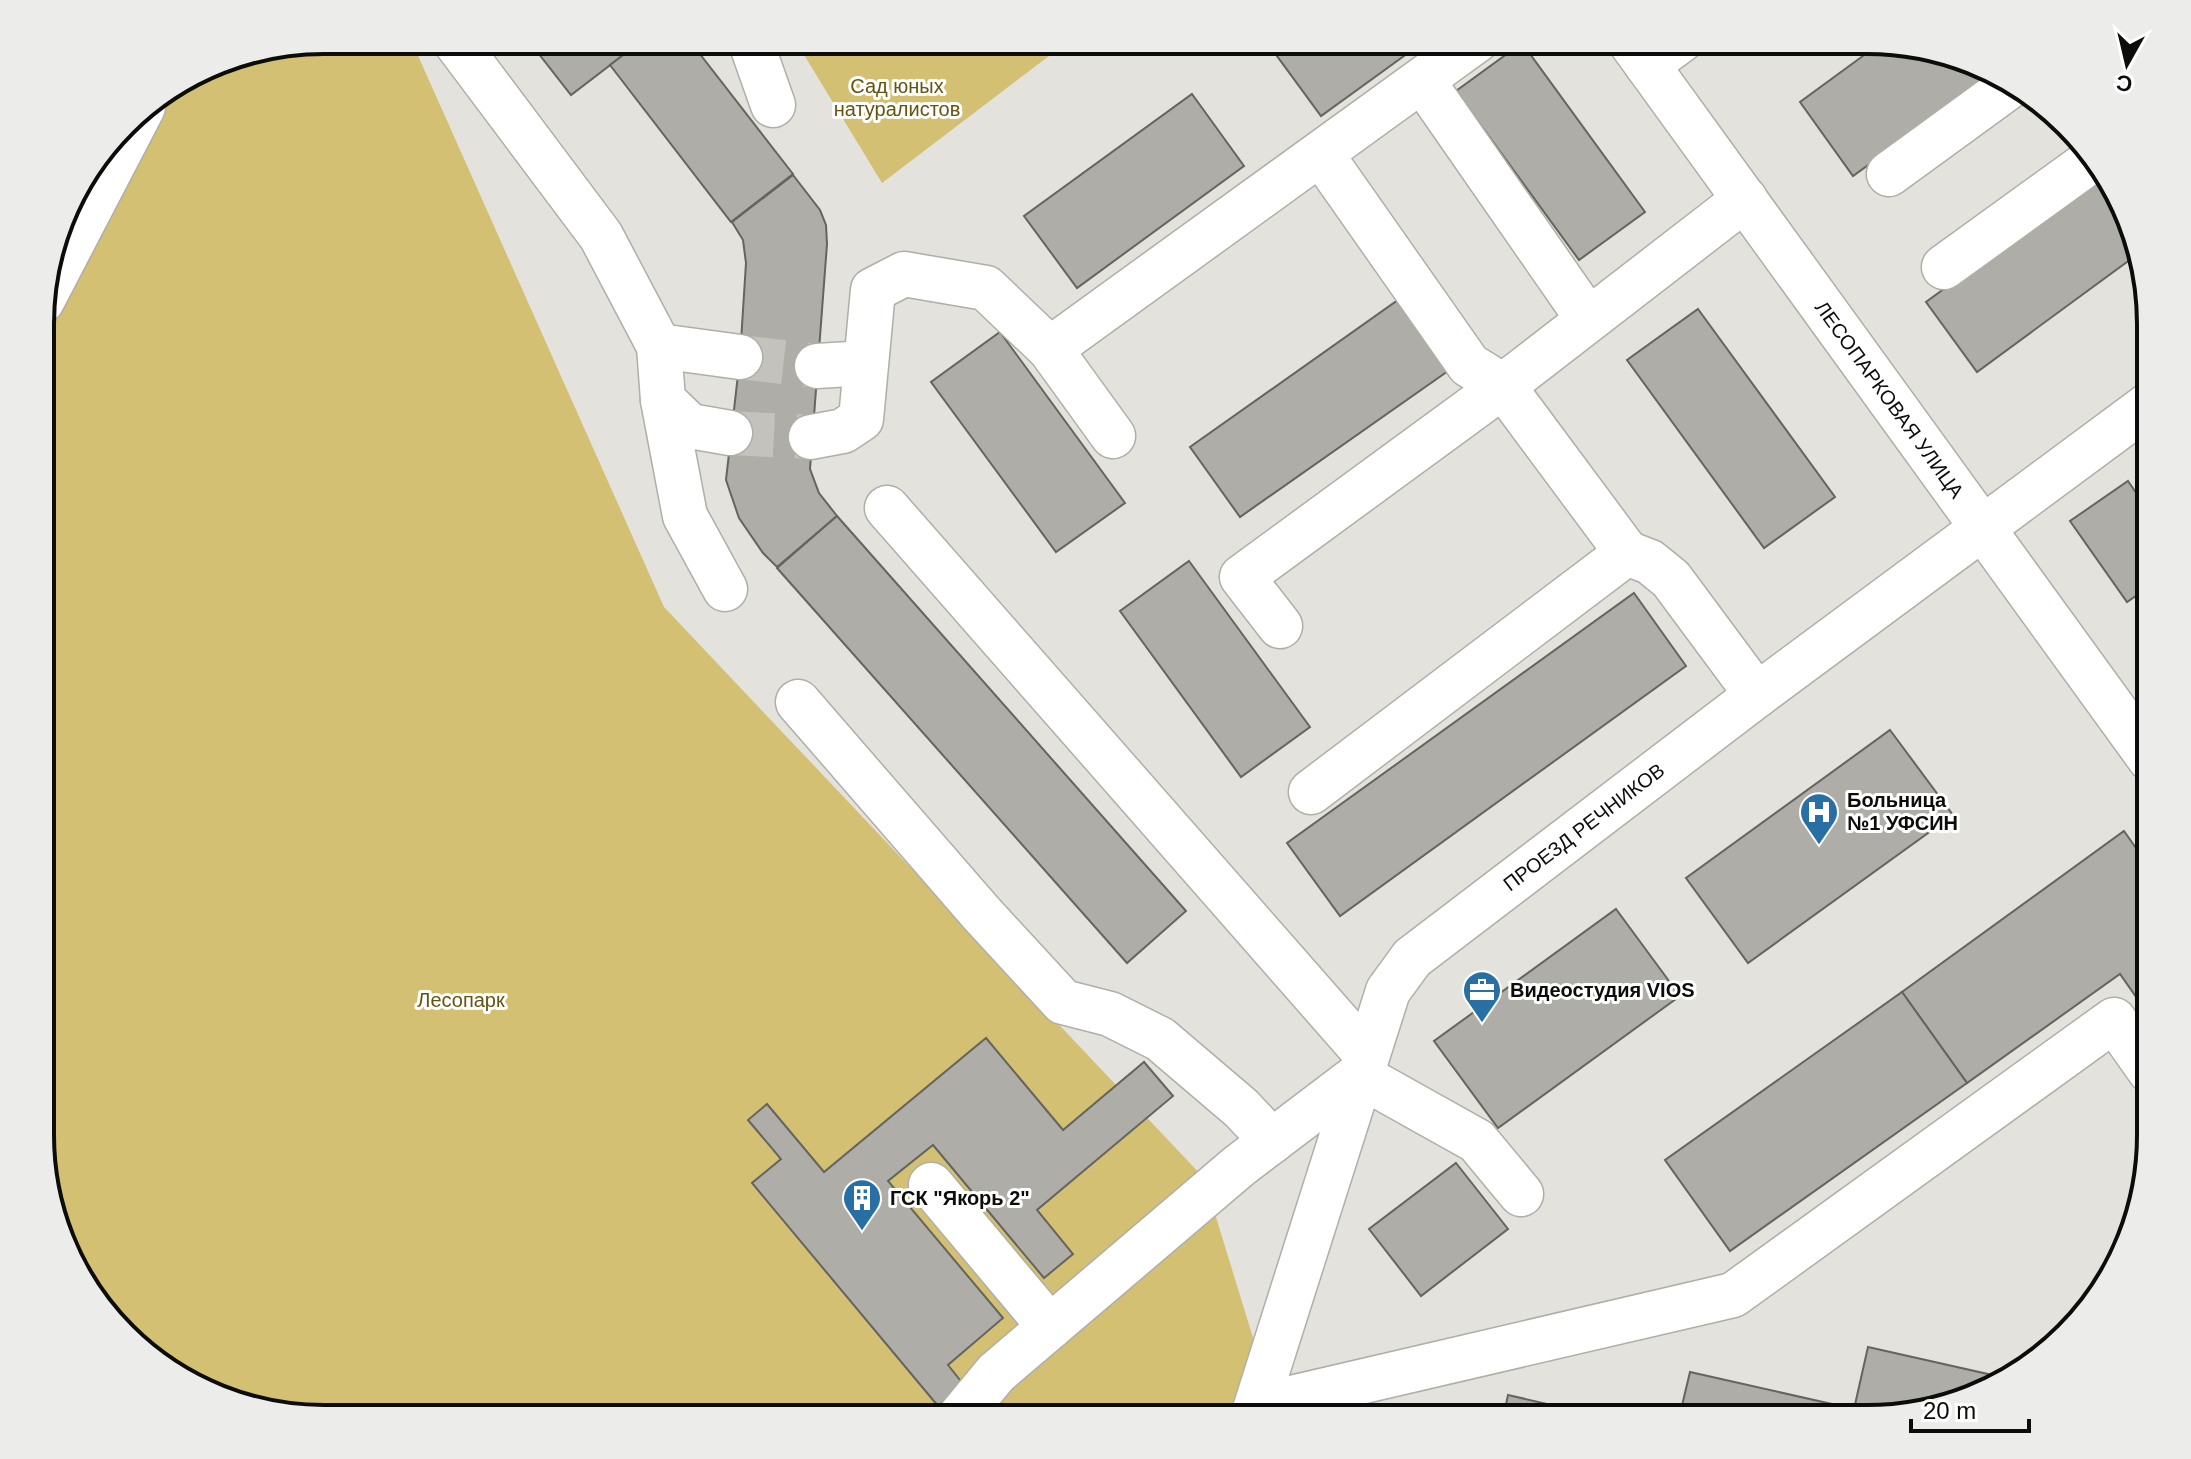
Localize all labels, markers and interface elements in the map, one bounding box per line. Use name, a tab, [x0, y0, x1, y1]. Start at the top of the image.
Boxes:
north arrow	[2087, 24, 2167, 104]
text: С	[2115, 70, 2134, 97]
park label: Сад юных натуралистов	[834, 75, 960, 120]
street label: ЛЕСОПАРКОВАЯ УЛИЦА	[1811, 297, 1969, 503]
street label: ПРОЕЗД РЕЧНИКОВ	[1499, 759, 1669, 895]
place label: Больница №1 УФСИН	[1847, 789, 1958, 834]
hospital icon: Больница №1 УФСИН	[1798, 791, 1840, 846]
office icon: Видеостудия VIOS	[1461, 969, 1503, 1024]
place label: Видеостудия VIOS	[1510, 979, 1695, 1001]
park label: Лесопарк	[417, 989, 505, 1011]
building icon: ГСК "Якорь 2"	[841, 1177, 883, 1232]
place label: ГСК "Якорь 2"	[890, 1187, 1030, 1209]
scale bar	[1911, 1383, 2029, 1433]
text: 20 m	[1923, 1397, 1976, 1424]

